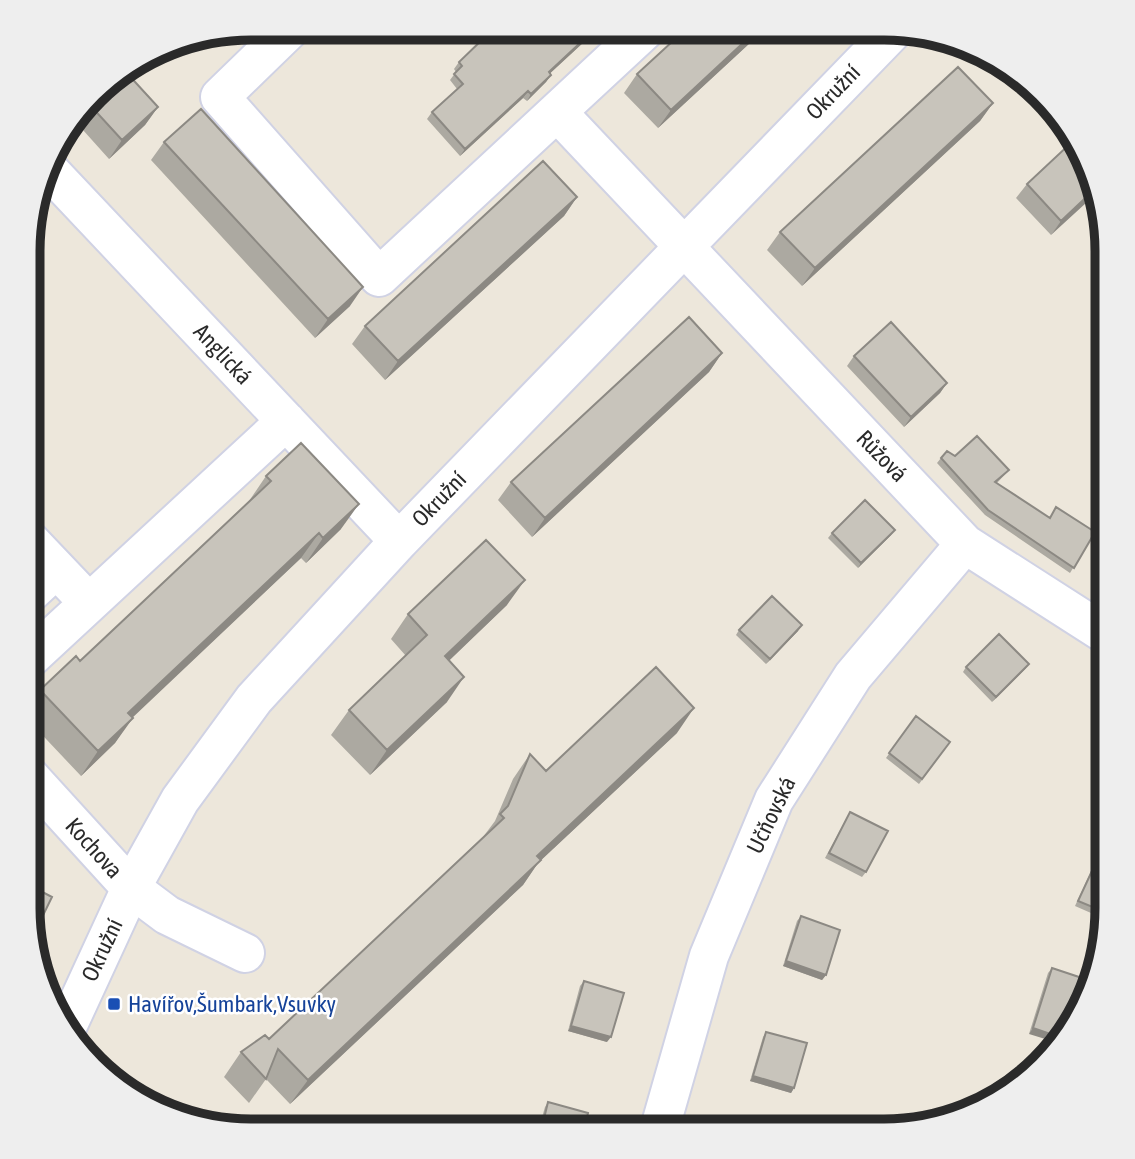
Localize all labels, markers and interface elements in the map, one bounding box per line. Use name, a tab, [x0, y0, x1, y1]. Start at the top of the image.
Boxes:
street label: Okružní	[801, 59, 865, 125]
street label: Anglická	[189, 318, 257, 390]
street label: Růžová	[851, 425, 913, 487]
street label: Okružní	[407, 466, 471, 532]
street label: Učňovská	[741, 772, 801, 858]
street label: Kochova	[60, 813, 128, 883]
street label: Okružní	[76, 915, 128, 985]
place label: Havířov,Šumbark,Vsuvky	[128, 991, 336, 1017]
marker: Havířov,Šumbark,Vsuvky	[106, 996, 122, 1012]

